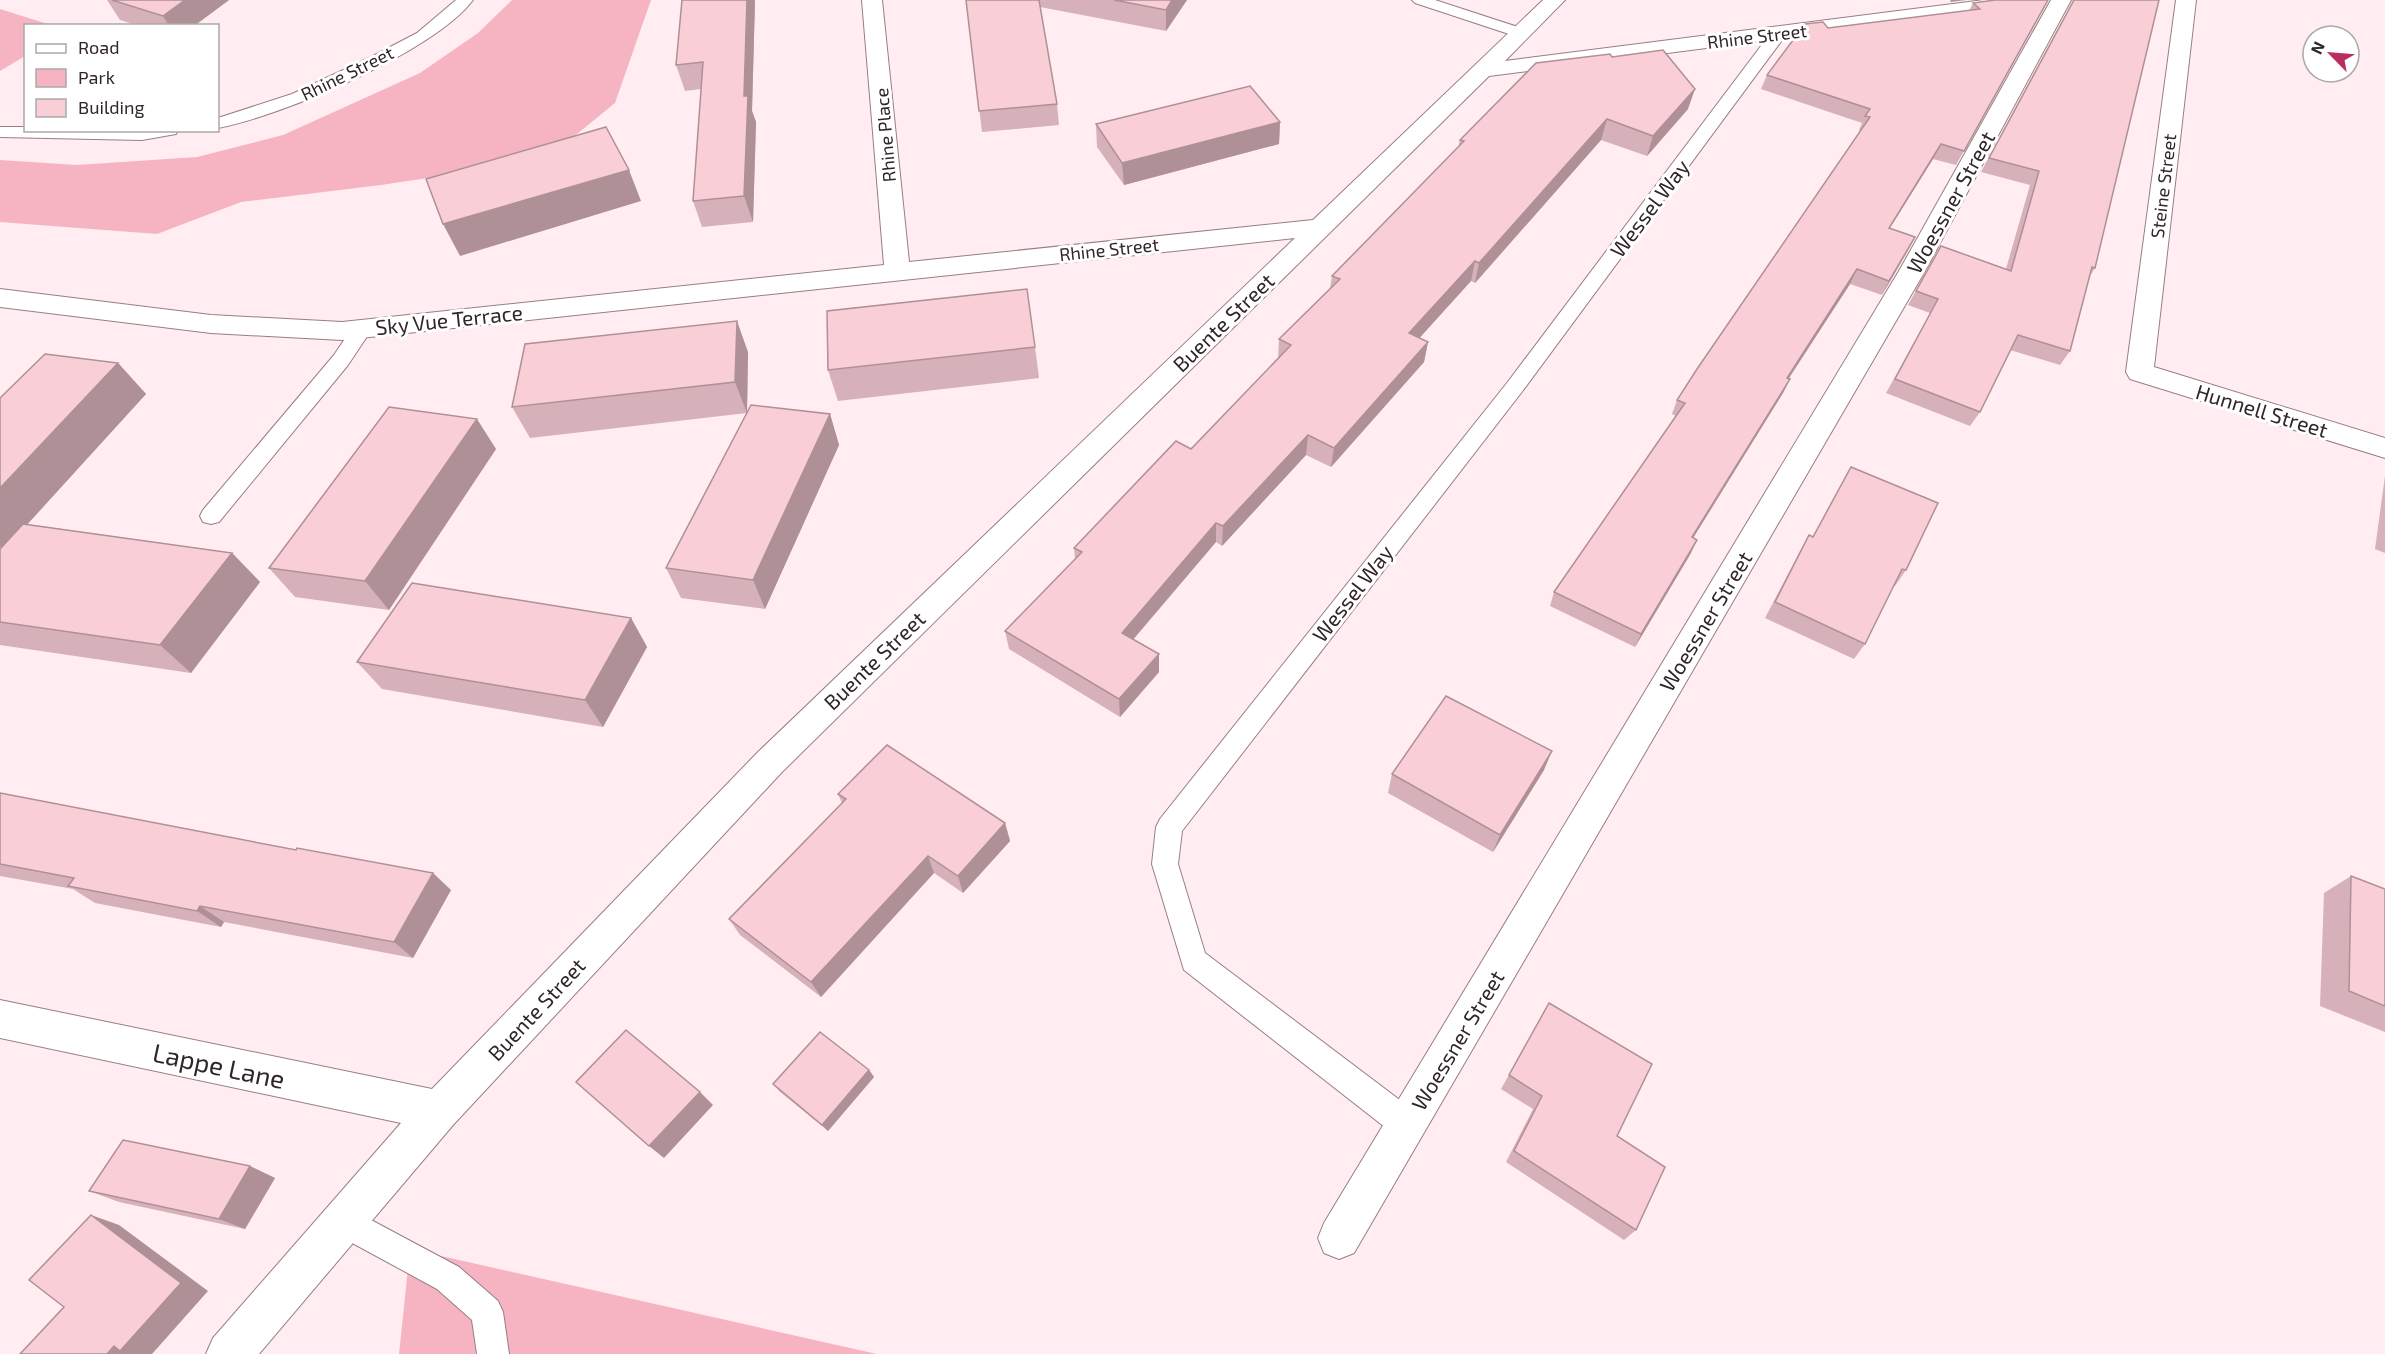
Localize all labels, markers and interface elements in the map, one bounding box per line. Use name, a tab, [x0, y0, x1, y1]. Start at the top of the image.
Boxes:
street label: Rhine Street	[1706, 19, 1808, 53]
legend	[24, 24, 219, 132]
north arrow	[2301, 24, 2361, 84]
text: Road	[78, 36, 119, 58]
text: N	[2306, 38, 2328, 57]
street label: Rhine Street	[297, 41, 397, 105]
text: Park	[78, 66, 115, 88]
street label: Rhine Place	[870, 87, 900, 183]
text: Building	[78, 96, 145, 118]
street label: Woessner Street	[1901, 127, 1999, 277]
street label: Steine Street	[2146, 132, 2180, 240]
street label: Wessel Way	[1604, 154, 1694, 262]
street label: Rhine Street	[1058, 233, 1160, 265]
street label: Buente Street	[1167, 268, 1279, 376]
street label: Sky Vue Terrace	[374, 299, 524, 339]
street label: Hunnell Street	[2193, 378, 2331, 442]
street label: Wessel Way	[1306, 540, 1398, 646]
street label: Woessner Street	[1653, 547, 1757, 695]
street label: Buente Street	[818, 606, 930, 714]
street label: Buente Street	[482, 953, 590, 1065]
street label: Woessner Street	[1405, 966, 1509, 1114]
street label: Lappe Lane	[150, 1036, 288, 1094]

